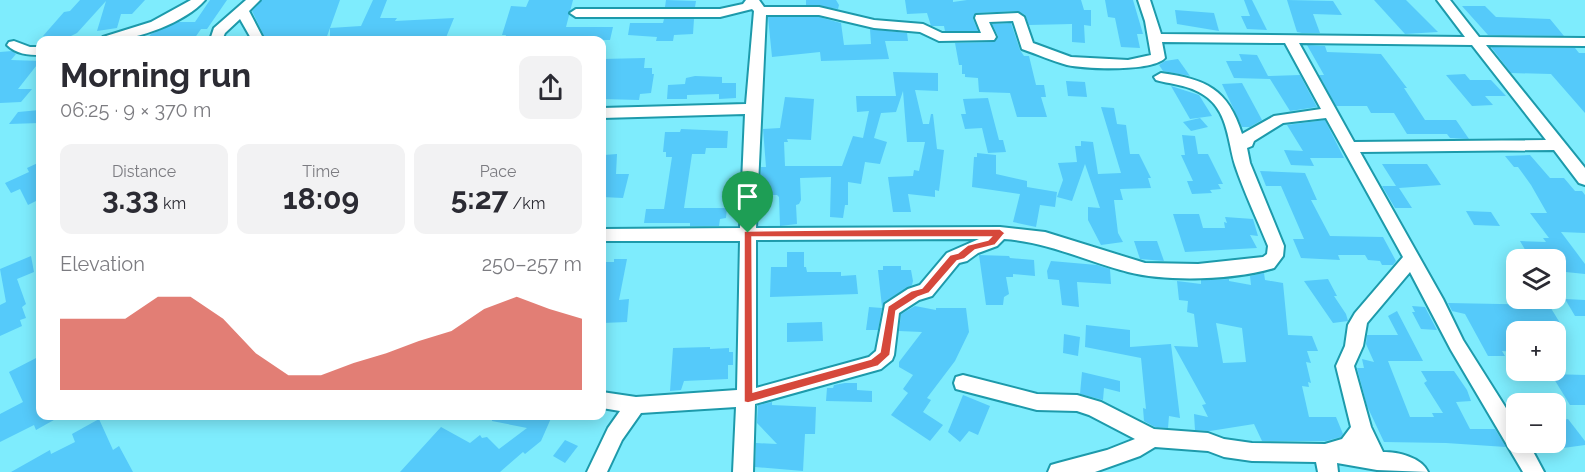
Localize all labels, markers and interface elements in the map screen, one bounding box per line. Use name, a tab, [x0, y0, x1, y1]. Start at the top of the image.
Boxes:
text: Morning run	[60, 56, 251, 95]
button: share	[519, 56, 582, 119]
text: 06:25 · 9 × 370 m	[60, 98, 211, 122]
text: Distance	[112, 162, 176, 181]
text: Time	[302, 162, 340, 181]
text: Pace	[480, 162, 516, 181]
pin	[722, 171, 773, 233]
icon: arrive	[731, 180, 764, 213]
text: 3.33	[102, 181, 159, 216]
text: 18:09	[283, 181, 359, 216]
text: 5:27	[451, 181, 508, 216]
text: km	[159, 194, 186, 213]
text: /km	[508, 194, 545, 213]
map controls	[1506, 249, 1566, 453]
button: layers	[1506, 249, 1566, 309]
text: Elevation	[60, 252, 145, 276]
text: 250–257 m	[482, 252, 582, 276]
button: +	[1506, 321, 1566, 381]
button: −	[1506, 393, 1566, 453]

